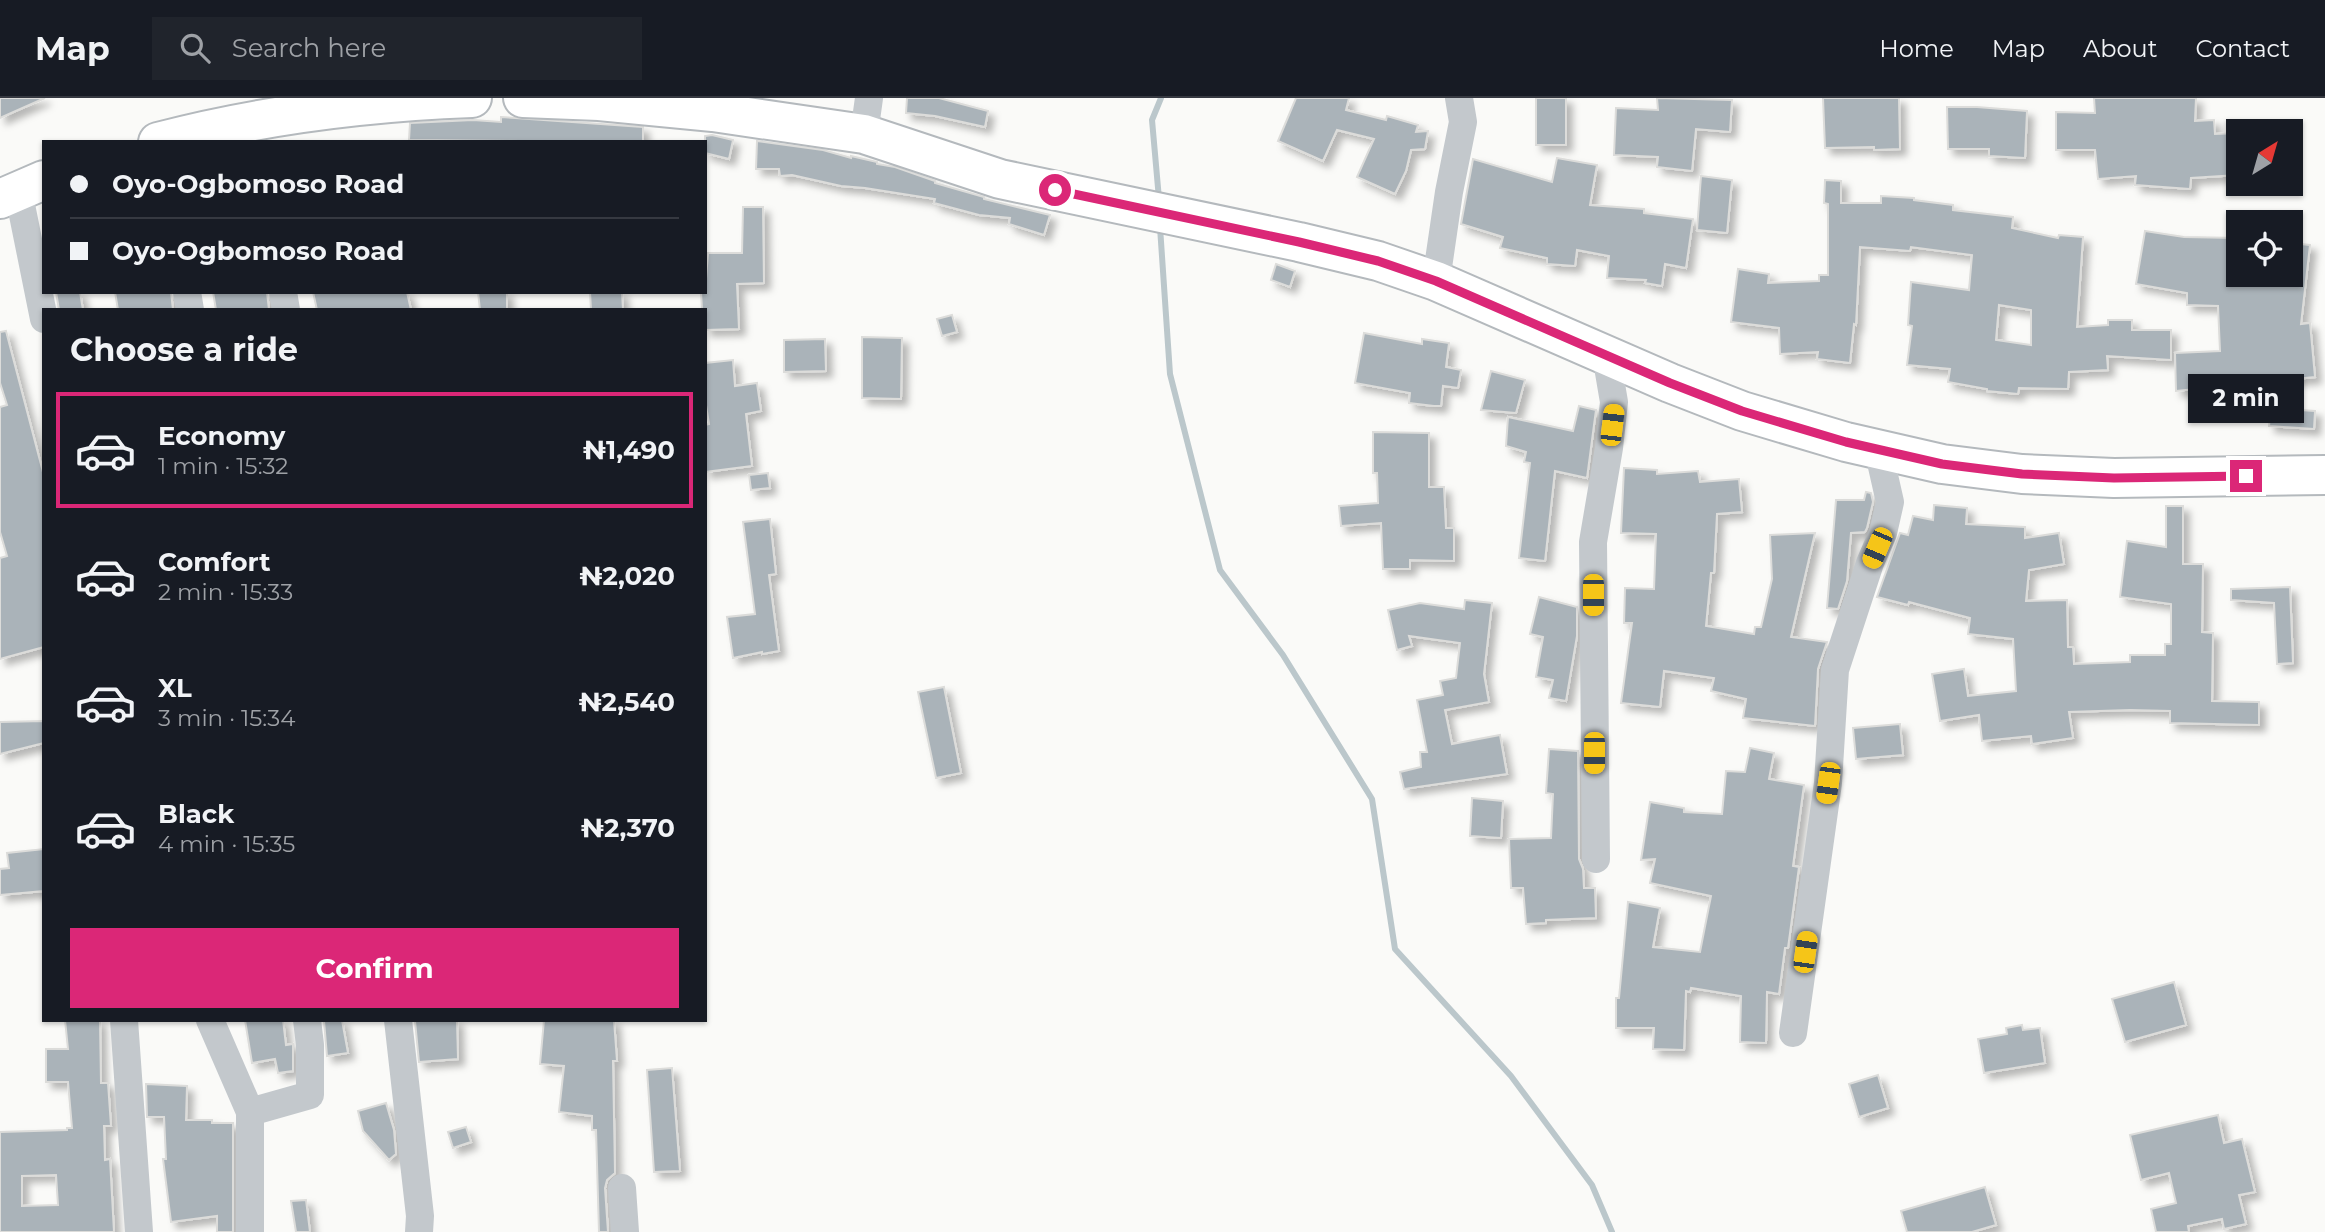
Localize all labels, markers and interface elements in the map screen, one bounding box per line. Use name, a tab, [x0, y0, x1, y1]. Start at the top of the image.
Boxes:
search box	[152, 17, 642, 80]
text: Map	[35, 28, 110, 68]
icon: search	[176, 29, 214, 67]
text: Search here	[232, 32, 386, 64]
text: Home	[1879, 34, 1954, 63]
text: Map	[1992, 34, 2045, 63]
text: About	[2083, 34, 2157, 63]
text: Contact	[2195, 34, 2290, 63]
north arrow	[2226, 119, 2303, 196]
map controls	[2226, 119, 2303, 287]
text: Oyo-Ogbomoso Road	[112, 168, 404, 200]
route start	[1039, 174, 1071, 206]
button: locate	[2226, 210, 2303, 287]
text: Oyo-Ogbomoso Road	[112, 235, 404, 267]
text: Choose a ride	[70, 330, 298, 369]
callout: 2 min	[2188, 374, 2304, 424]
text: 2 min	[2212, 384, 2280, 412]
car	[1600, 403, 1625, 447]
icon: car	[74, 419, 137, 482]
text: Economy	[158, 420, 285, 452]
text: ₦1,490	[582, 434, 675, 466]
text: 1 min · 15:32	[158, 452, 288, 480]
route end	[2230, 460, 2262, 492]
car	[1860, 525, 1895, 571]
icon: car	[74, 545, 137, 608]
text: Comfort	[158, 546, 270, 578]
text: ₦2,020	[579, 560, 675, 592]
car	[1583, 574, 1604, 616]
text: 2 min · 15:33	[158, 578, 293, 606]
icon: car	[74, 671, 137, 734]
text: XL	[158, 672, 192, 704]
text: ₦2,540	[578, 686, 675, 718]
text: 3 min · 15:34	[158, 704, 295, 732]
car	[1584, 732, 1605, 774]
car	[1815, 761, 1842, 805]
icon: car	[74, 797, 137, 860]
text: Black	[158, 798, 234, 830]
text: ₦2,370	[581, 812, 675, 844]
text: 4 min · 15:35	[158, 830, 295, 858]
button: Confirm	[70, 928, 679, 1008]
car	[1792, 930, 1819, 974]

